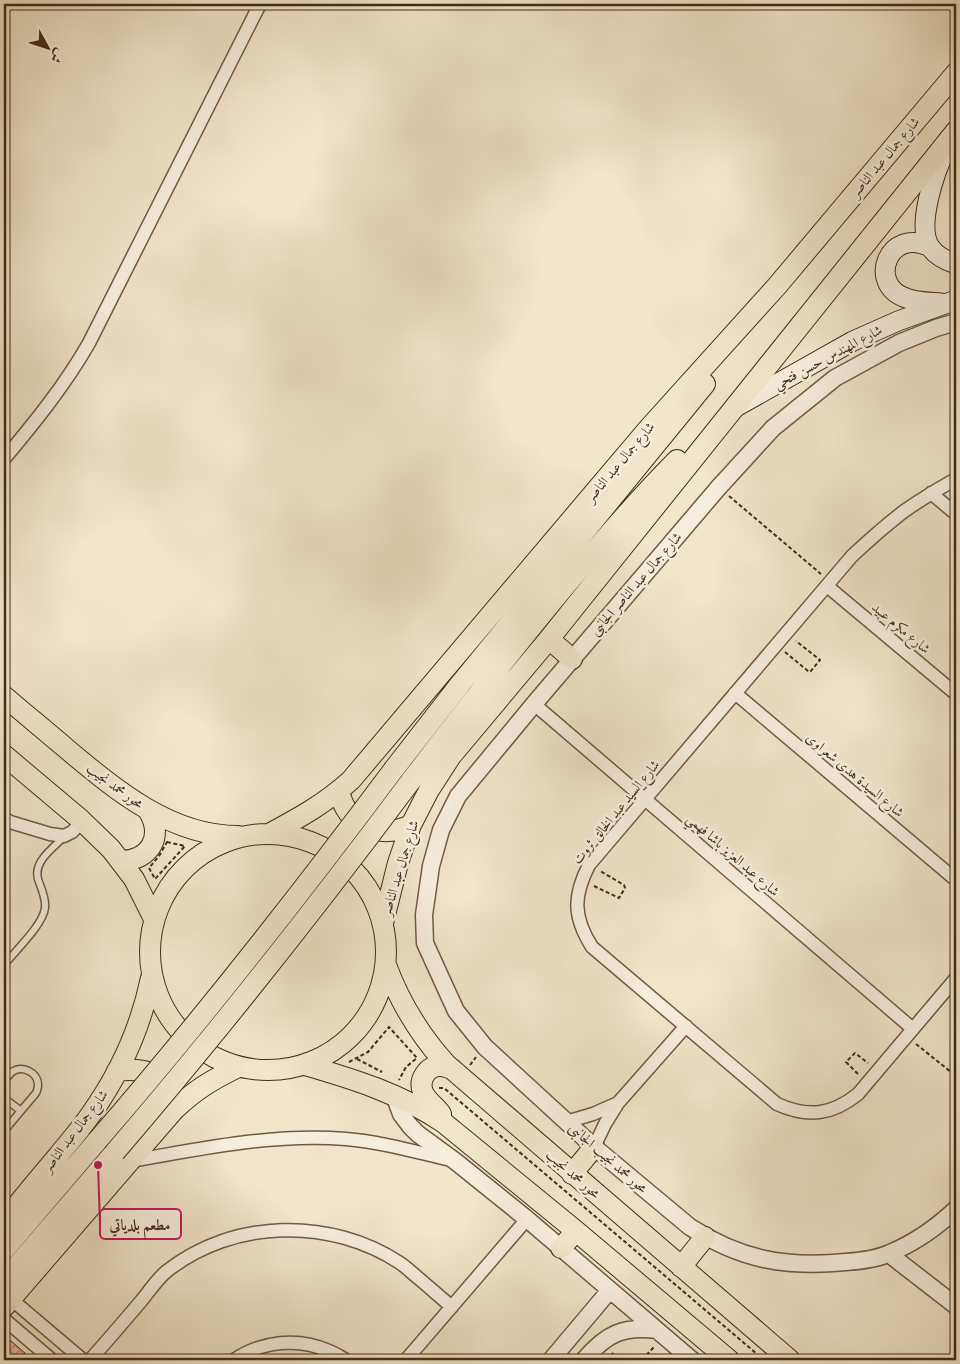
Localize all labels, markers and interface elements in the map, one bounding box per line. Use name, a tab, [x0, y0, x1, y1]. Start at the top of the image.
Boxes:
north arrow	[22, 22, 72, 72]
text: ش	[47, 45, 69, 67]
street label: شارع جمال عبد الناصر	[845, 114, 926, 204]
street label: شارع المهندس حسن فتحي	[771, 321, 887, 396]
street label: شارع جمال عبد الناصر	[580, 419, 661, 509]
street label: شارع جمال عبد الناصر الجانبى	[586, 529, 688, 641]
street label: شارع مكرم عبيد	[866, 599, 934, 661]
street label: شارع السيدة هدى شعراوى	[801, 729, 908, 823]
street label: شارع السيد عبد الخالق ثروت	[569, 756, 666, 870]
street label: محور محمد نجيب	[83, 760, 147, 814]
street label: شارع عبد العزيز باشا فهمي	[680, 810, 783, 903]
street label: شارع جمال عبد الناصر	[377, 818, 426, 921]
street label: شارع جمال عبد الناصر	[37, 1086, 114, 1179]
street label: محور محمد نجيب الجانبى	[565, 1119, 651, 1197]
street label: محور محمد نجيب	[542, 1146, 604, 1202]
callout: مطعم بلدياتي	[100, 1209, 181, 1239]
text: مطعم بلدياتي	[109, 1216, 171, 1239]

